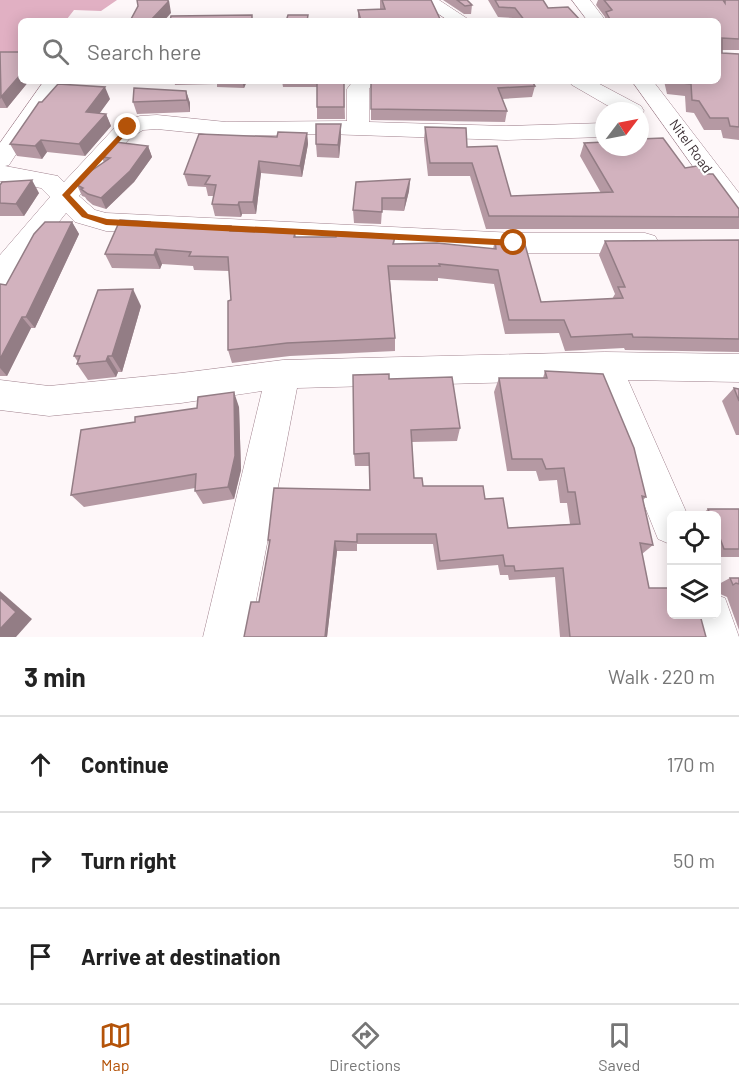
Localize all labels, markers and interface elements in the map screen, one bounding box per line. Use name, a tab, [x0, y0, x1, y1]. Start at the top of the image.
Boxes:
search box	[18, 18, 721, 84]
icon: search	[39, 35, 72, 68]
text: Search here	[87, 38, 201, 64]
north arrow	[595, 102, 649, 156]
route end	[114, 113, 140, 139]
street label: Nitel Road	[666, 115, 717, 176]
route start	[500, 229, 526, 255]
map controls	[667, 511, 721, 619]
button: locate	[667, 511, 721, 565]
button: layers	[667, 565, 721, 619]
text: 3 min	[24, 661, 86, 692]
text: Walk · 220 m	[608, 664, 715, 688]
icon: ahead	[24, 748, 57, 781]
text: Continue	[81, 751, 169, 777]
text: 170 m	[667, 752, 715, 776]
icon: right	[24, 844, 57, 877]
text: Turn right	[81, 847, 176, 873]
text: 50 m	[673, 848, 715, 872]
icon: arrive	[24, 940, 57, 973]
text: Arrive at destination	[81, 943, 280, 969]
tab: Map	[99, 1019, 132, 1074]
tab: Directions	[329, 1019, 401, 1074]
tab: Saved	[598, 1019, 640, 1074]

